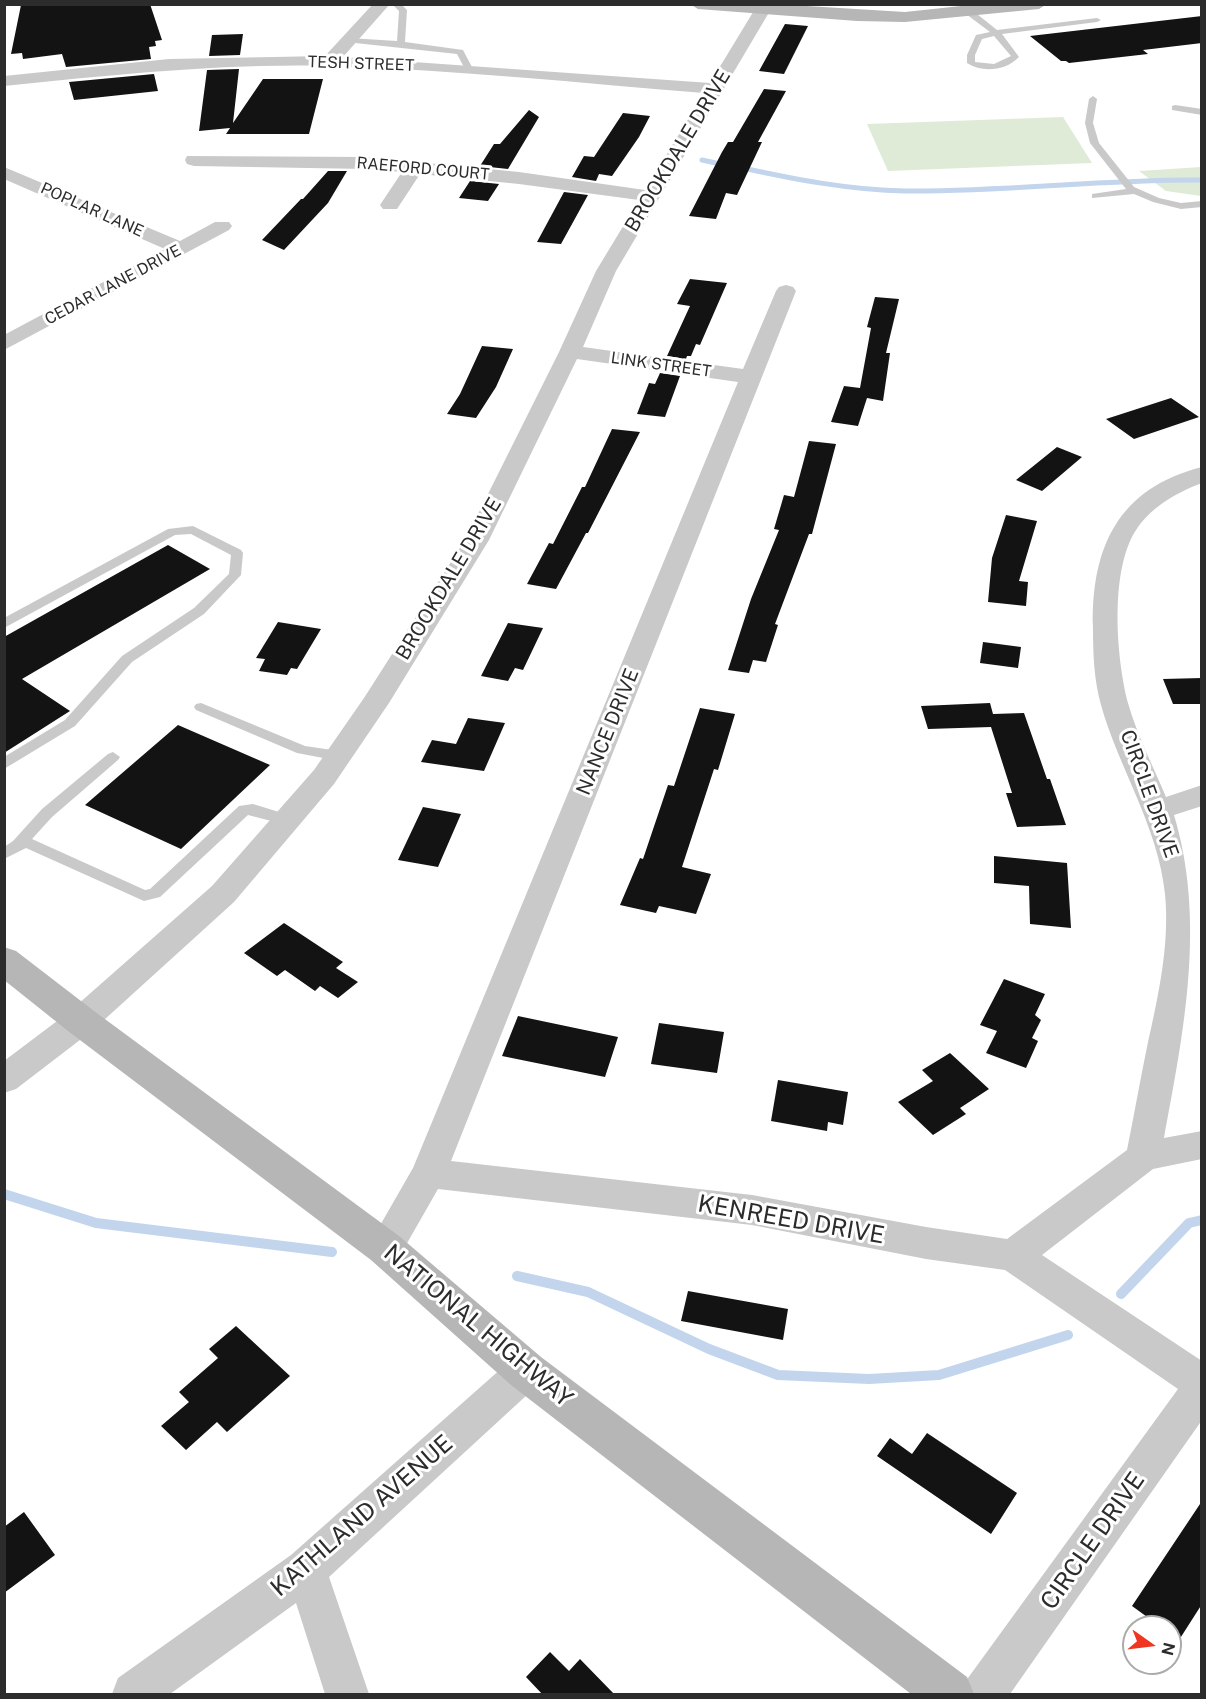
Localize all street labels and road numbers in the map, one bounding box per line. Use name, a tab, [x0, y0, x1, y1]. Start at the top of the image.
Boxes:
street label: TESH STREET	[307, 53, 415, 75]
street label: BROOKDALE DRIVE	[620, 66, 736, 236]
street label: RAEFORD COURT	[356, 154, 490, 184]
street label: POPLAR LANE	[38, 179, 146, 241]
street label: CEDAR LANE DRIVE	[42, 241, 184, 329]
street label: LINK STREET	[610, 348, 712, 382]
street label: BROOKDALE DRIVE	[391, 494, 507, 664]
street label: NANCE DRIVE	[572, 665, 644, 799]
street label: CIRCLE DRIVE	[1115, 727, 1183, 861]
street label: KENREED DRIVE	[695, 1189, 887, 1251]
street label: NATIONAL HIGHWAY	[378, 1239, 578, 1413]
street label: KATHLAND AVENUE	[265, 1429, 459, 1603]
street label: CIRCLE DRIVE	[1035, 1467, 1151, 1615]

